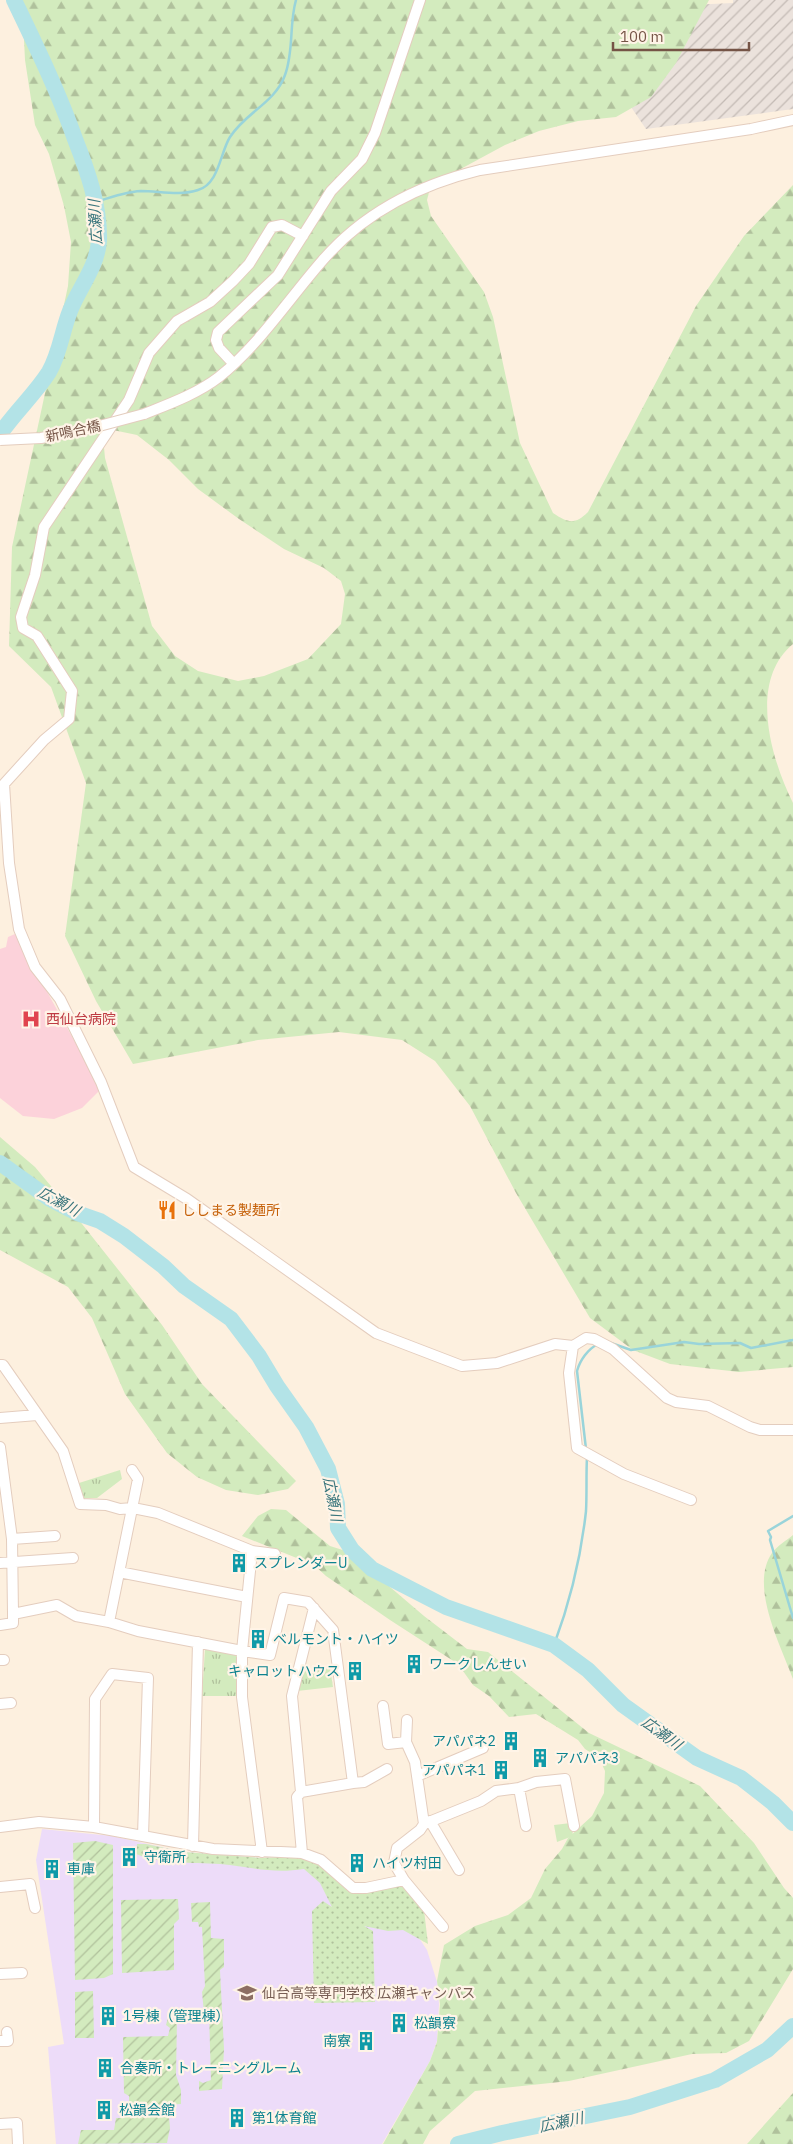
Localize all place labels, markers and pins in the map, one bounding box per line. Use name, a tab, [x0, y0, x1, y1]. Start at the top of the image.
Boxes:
hospital icon: 西仙台病院	[20, 1008, 42, 1030]
place label: 西仙台病院	[46, 1010, 116, 1028]
restaurant icon: ししまる製麺所	[156, 1199, 178, 1221]
place label: ししまる製麺所	[182, 1201, 280, 1219]
building icon: スプレンダーU	[228, 1552, 250, 1574]
place label: スプレンダーU	[254, 1554, 348, 1572]
building icon: ベルモント・ハイツ	[247, 1628, 269, 1650]
place label: ベルモント・ハイツ	[273, 1630, 399, 1648]
building icon: ワークしんせい	[403, 1653, 425, 1675]
place label: ワークしんせい	[429, 1655, 527, 1673]
building icon: キャロットハウス	[344, 1660, 366, 1682]
place label: キャロットハウス	[228, 1662, 340, 1680]
building icon: アパパネ2	[500, 1730, 522, 1752]
place label: アパパネ2	[432, 1732, 496, 1750]
building icon: アパパネ3	[529, 1747, 551, 1769]
place label: アパパネ3	[555, 1749, 619, 1767]
building icon: アパパネ1	[490, 1759, 512, 1781]
place label: アパパネ1	[422, 1761, 486, 1779]
building icon: 守衛所	[118, 1846, 140, 1868]
place label: 守衛所	[144, 1848, 186, 1866]
building icon: ハイツ村田	[346, 1852, 368, 1874]
place label: ハイツ村田	[372, 1854, 442, 1872]
building icon: 車庫	[41, 1858, 63, 1880]
place label: 車庫	[67, 1860, 95, 1878]
school or university icon: 仙台高等専門学校 広瀬キャンパス	[236, 1982, 258, 2004]
place label: 仙台高等専門学校 広瀬キャンパス	[262, 1984, 475, 2002]
building icon: 1号棟（管理棟）	[97, 2005, 119, 2027]
place label: 1号棟（管理棟）	[123, 2007, 229, 2025]
building icon: 松韻寮	[388, 2012, 410, 2034]
place label: 松韻寮	[414, 2014, 456, 2032]
building icon: 南寮	[355, 2030, 377, 2052]
place label: 南寮	[323, 2032, 351, 2050]
building icon: 合奏所・トレーニングルーム	[94, 2057, 116, 2079]
place label: 合奏所・トレーニングルーム	[120, 2059, 302, 2077]
building icon: 松韻会館	[93, 2099, 115, 2121]
place label: 松韻会館	[119, 2101, 175, 2119]
building icon: 第1体育館	[226, 2107, 248, 2129]
place label: 第1体育館	[252, 2109, 316, 2127]

